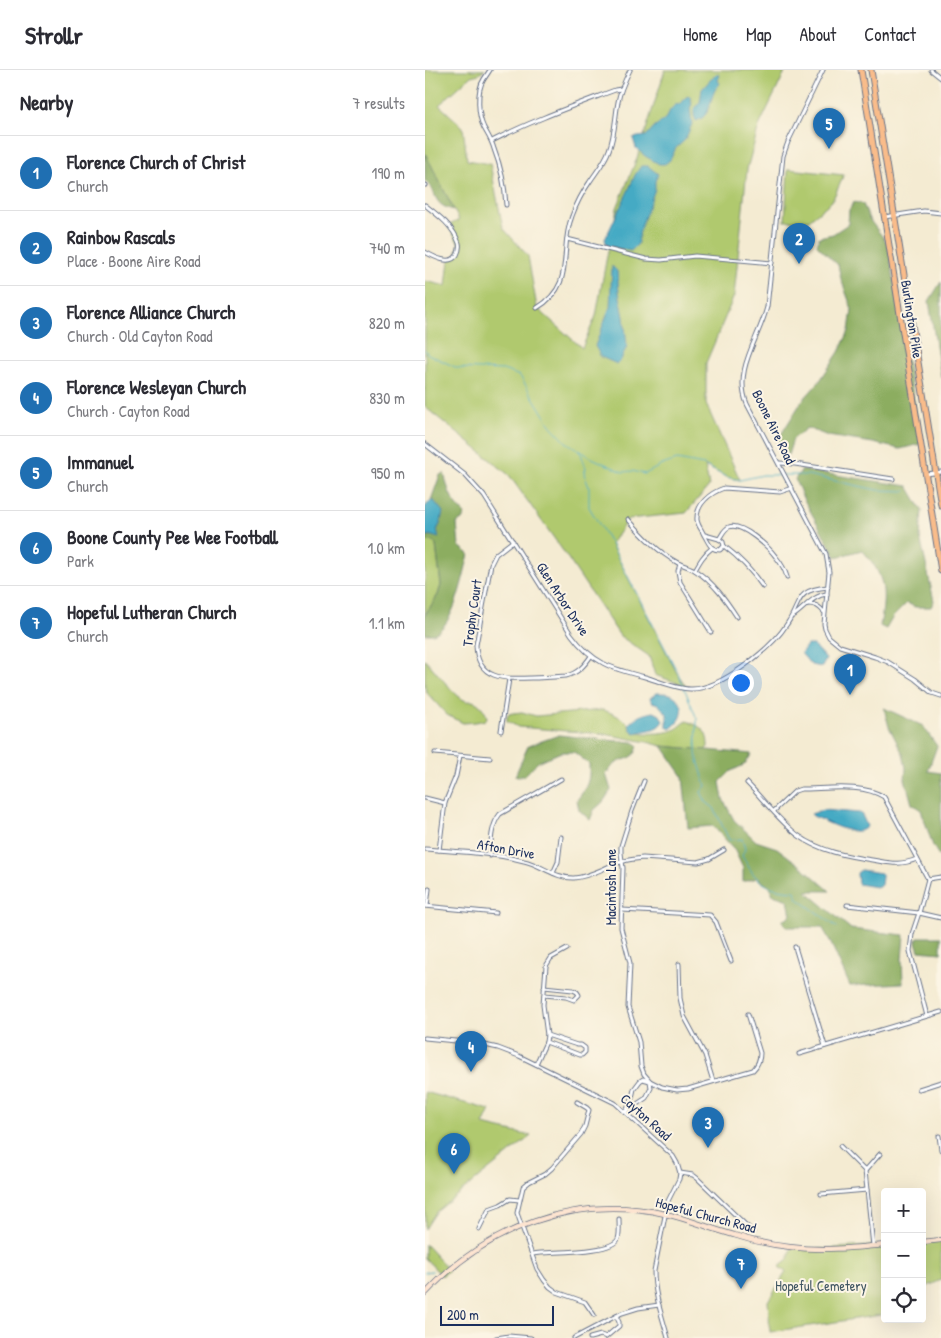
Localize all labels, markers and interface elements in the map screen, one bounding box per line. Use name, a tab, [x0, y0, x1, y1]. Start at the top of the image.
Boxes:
text: Strollr	[25, 19, 83, 51]
text: Home	[683, 22, 718, 47]
text: Map	[746, 22, 771, 47]
text: About	[799, 22, 836, 47]
text: Contact	[864, 22, 916, 47]
text: Nearby	[20, 88, 73, 117]
text: 7 results	[352, 92, 405, 114]
pin: 5	[813, 108, 845, 149]
text: Florence Church of Christ	[67, 149, 245, 175]
text: 1	[33, 162, 39, 184]
text: 190 m	[372, 162, 405, 184]
text: Church	[67, 175, 108, 197]
pin: 2	[783, 223, 815, 264]
text: Rainbow Rascals	[67, 224, 175, 250]
text: 2	[32, 237, 40, 259]
text: 740 m	[369, 237, 405, 259]
text: Place · Boone Aire Road	[67, 250, 200, 272]
street label: Burlington Pike	[896, 279, 928, 360]
text: Florence Alliance Church	[67, 299, 235, 325]
text: 3	[32, 312, 40, 334]
text: 820 m	[369, 312, 405, 334]
text: Church · Old Cayton Road	[67, 325, 213, 347]
text: Florence Wesleyan Church	[67, 374, 246, 400]
street label: Boone Aire Road	[748, 386, 801, 468]
text: 4	[33, 387, 39, 409]
text: 830 m	[369, 387, 405, 409]
text: Church · Cayton Road	[67, 400, 189, 422]
text: Immanuel	[67, 449, 134, 475]
text: 5	[33, 462, 39, 484]
text: 950 m	[371, 462, 405, 484]
text: Church	[67, 475, 108, 497]
text: Boone County Pee Wee Football	[67, 524, 278, 550]
text: 6	[33, 537, 39, 559]
text: 1.0 km	[367, 537, 405, 559]
text: Park	[67, 550, 94, 572]
street label: Glen Arbor Drive	[533, 558, 595, 640]
street label: Trophy Court	[457, 578, 487, 648]
text: Hopeful Lutheran Church	[67, 599, 236, 625]
text: 7	[32, 612, 40, 634]
text: 1.1 km	[369, 612, 405, 634]
text: Church	[67, 625, 108, 647]
pin: 1	[834, 654, 866, 695]
your location	[728, 670, 754, 696]
street label: Afton Drive	[476, 834, 537, 863]
street label: Macintosh Lane	[601, 848, 620, 925]
pin: 4	[455, 1031, 487, 1072]
street label: Cayton Road	[616, 1089, 676, 1146]
pin: 3	[692, 1107, 724, 1148]
pin: 6	[438, 1133, 470, 1174]
map controls	[881, 1188, 926, 1323]
button: +	[881, 1188, 926, 1233]
street label: Hopeful Church Road	[653, 1192, 759, 1238]
button: −	[881, 1233, 926, 1278]
pin: 7	[725, 1248, 757, 1289]
park label: Hopeful Cemetery	[775, 1276, 867, 1296]
button: locate	[881, 1278, 926, 1323]
scale bar	[440, 1303, 554, 1326]
text: 200 m	[447, 1305, 479, 1324]

